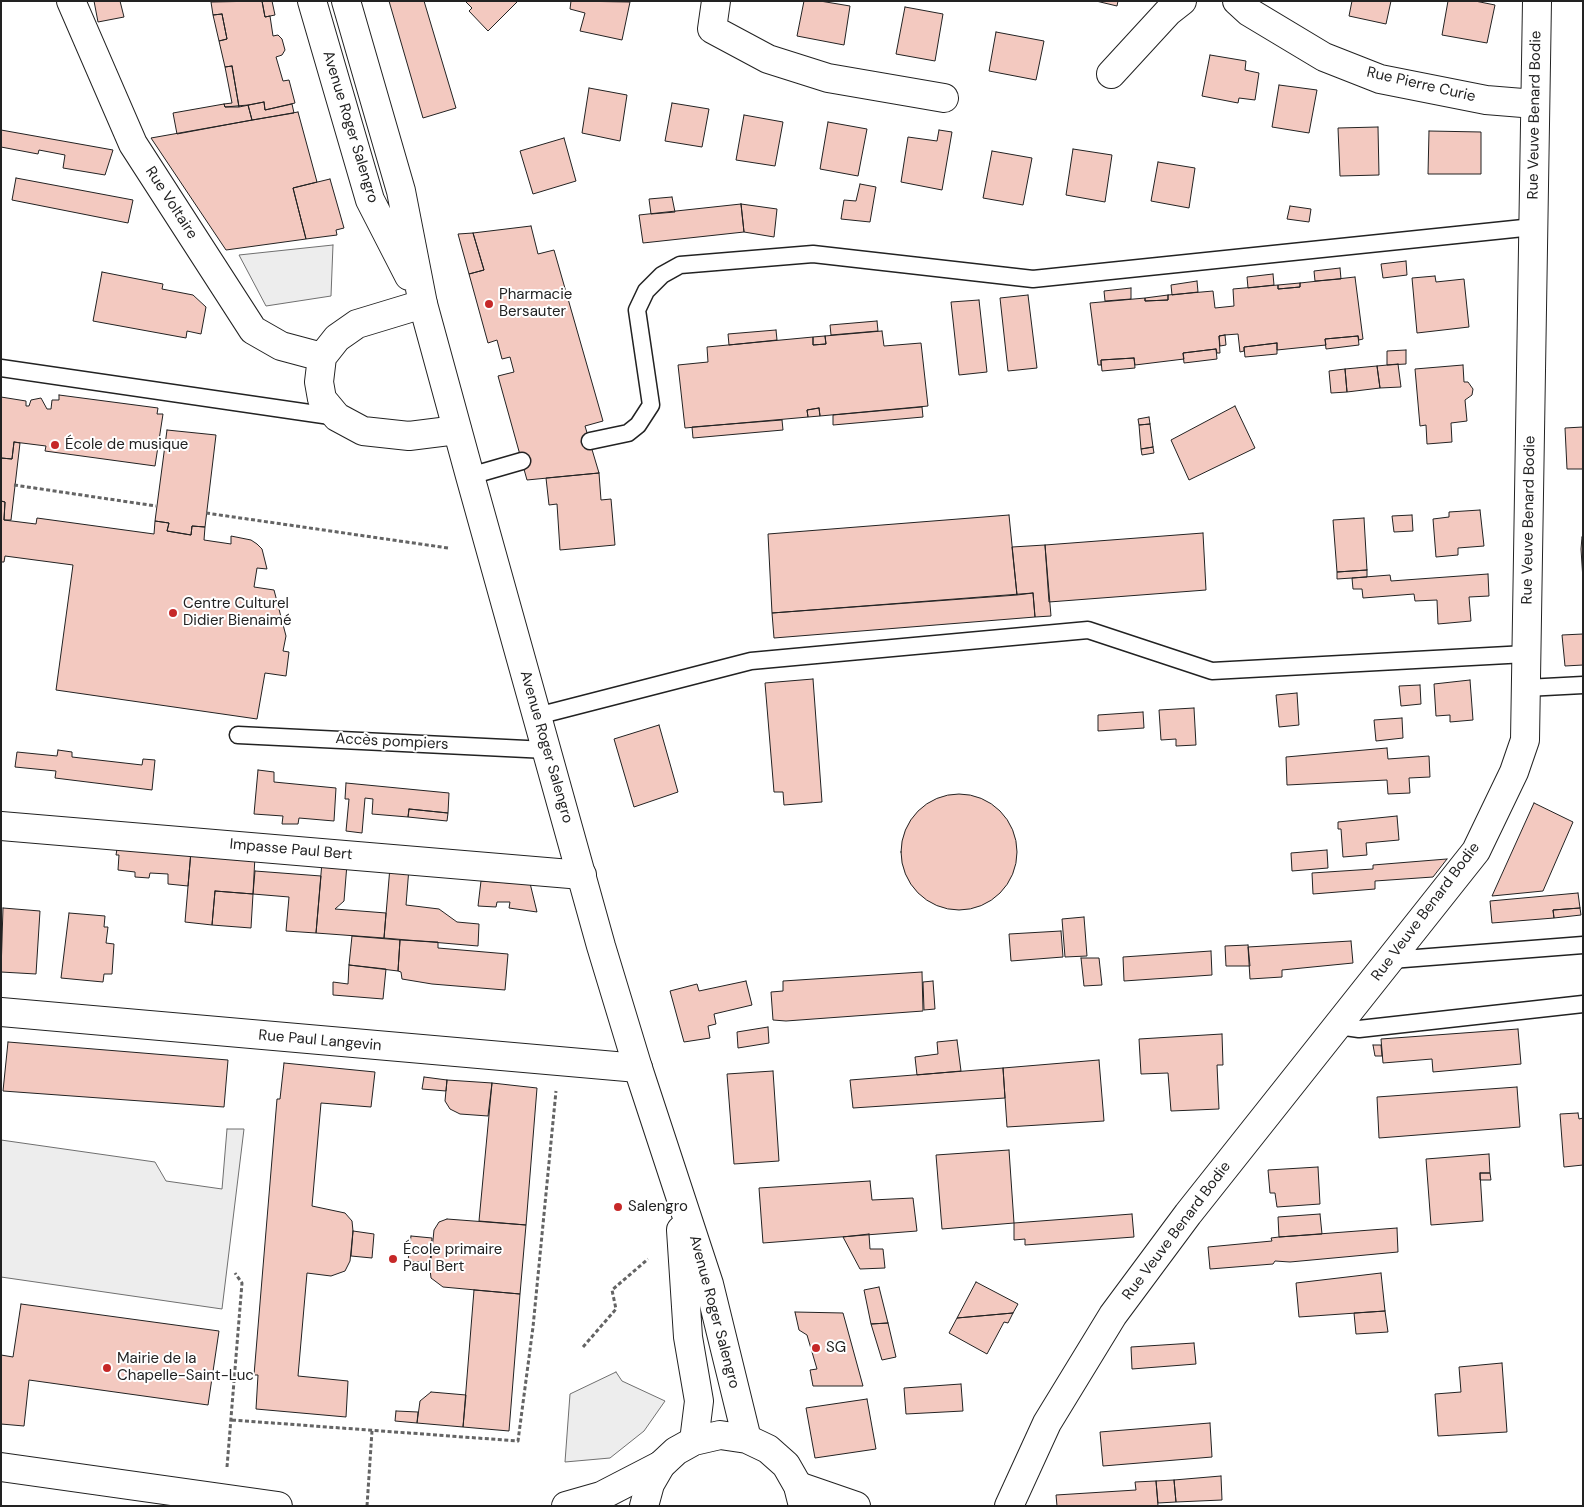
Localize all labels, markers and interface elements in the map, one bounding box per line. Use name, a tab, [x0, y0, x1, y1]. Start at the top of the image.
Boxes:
street label: Rue Veuve Benard Bodie	[1525, 31, 1545, 199]
street label: Avenue Roger Salengro	[318, 49, 382, 205]
street label: Rue Pierre Curie	[1365, 64, 1477, 106]
street label: Rue Voltaire	[141, 163, 201, 243]
place label: Pharmacie Bersauter	[499, 286, 572, 321]
marker: Pharmacie Bersauter	[483, 298, 495, 310]
place label: École de musique	[65, 436, 188, 454]
street label: Rue Veuve Benard Bodie	[1519, 436, 1539, 604]
marker: École de musique	[49, 439, 61, 451]
place label: Centre Culturel Didier Bienaimé	[183, 595, 291, 630]
marker: Centre Culturel Didier Bienaimé	[167, 607, 179, 619]
street label: Avenue Roger Salengro	[516, 669, 576, 825]
street label: Accès pompiers	[335, 730, 449, 754]
street label: Impasse Paul Bert	[229, 836, 353, 864]
street label: Rue Veuve Benard Bodie	[1368, 839, 1484, 985]
street label: Rue Paul Langevin	[258, 1027, 382, 1055]
street label: Rue Veuve Benard Bodie	[1119, 1158, 1235, 1304]
place label: Salengro	[628, 1198, 688, 1216]
marker: Salengro	[612, 1201, 624, 1213]
street label: Avenue Roger Salengro	[685, 1233, 743, 1391]
place label: École primaire Paul Bert	[403, 1241, 502, 1276]
marker: École primaire Paul Bert	[387, 1253, 399, 1265]
place label: SG	[826, 1339, 846, 1357]
marker: SG	[810, 1342, 822, 1354]
place label: Mairie de la Chapelle-Saint-Luc	[117, 1350, 254, 1385]
marker: Mairie de la Chapelle-Saint-Luc	[101, 1362, 113, 1374]

